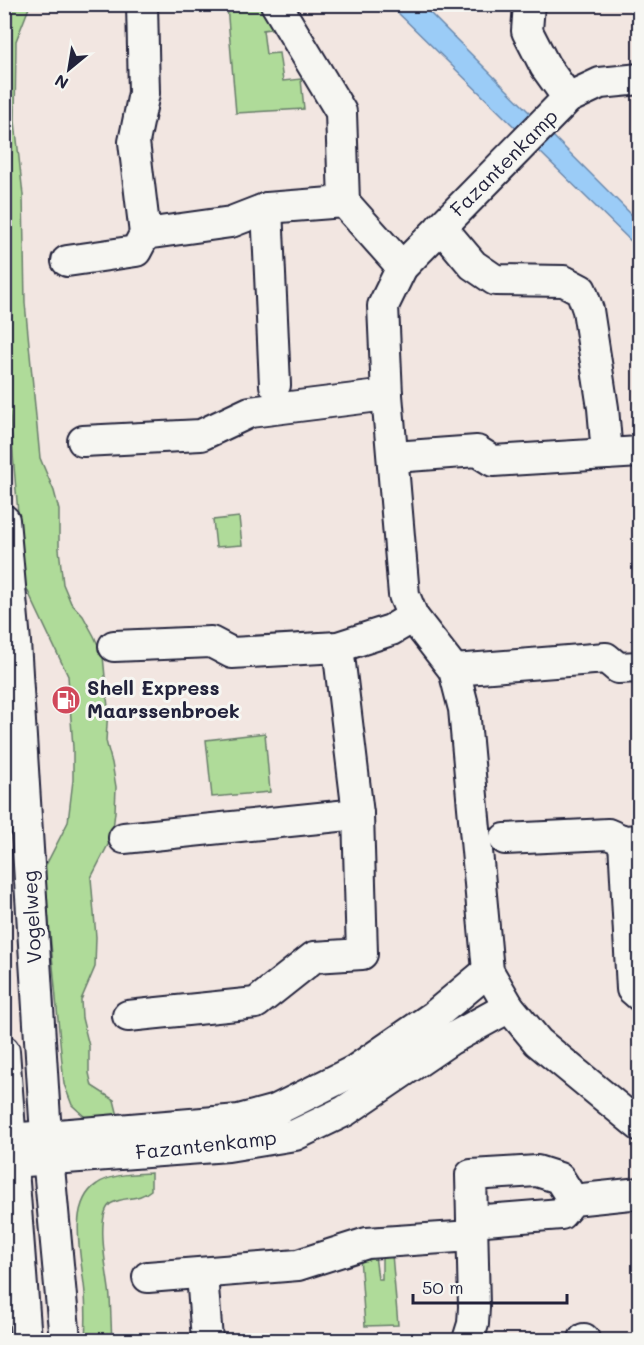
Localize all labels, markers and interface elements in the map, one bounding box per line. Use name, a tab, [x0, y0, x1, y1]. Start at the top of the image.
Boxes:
north arrow	[39, 39, 99, 99]
text: N	[51, 70, 72, 95]
street label: Fazantenkamp	[444, 103, 563, 222]
place label: Shell Express Maarssenbroek	[87, 674, 240, 723]
fuel station icon: Shell Express Maarssenbroek	[50, 684, 82, 716]
street label: Vogelweg	[16, 870, 46, 964]
street label: Fazantenkamp	[134, 1124, 278, 1164]
scale bar	[413, 1267, 568, 1305]
text: 50 m	[422, 1275, 464, 1299]

